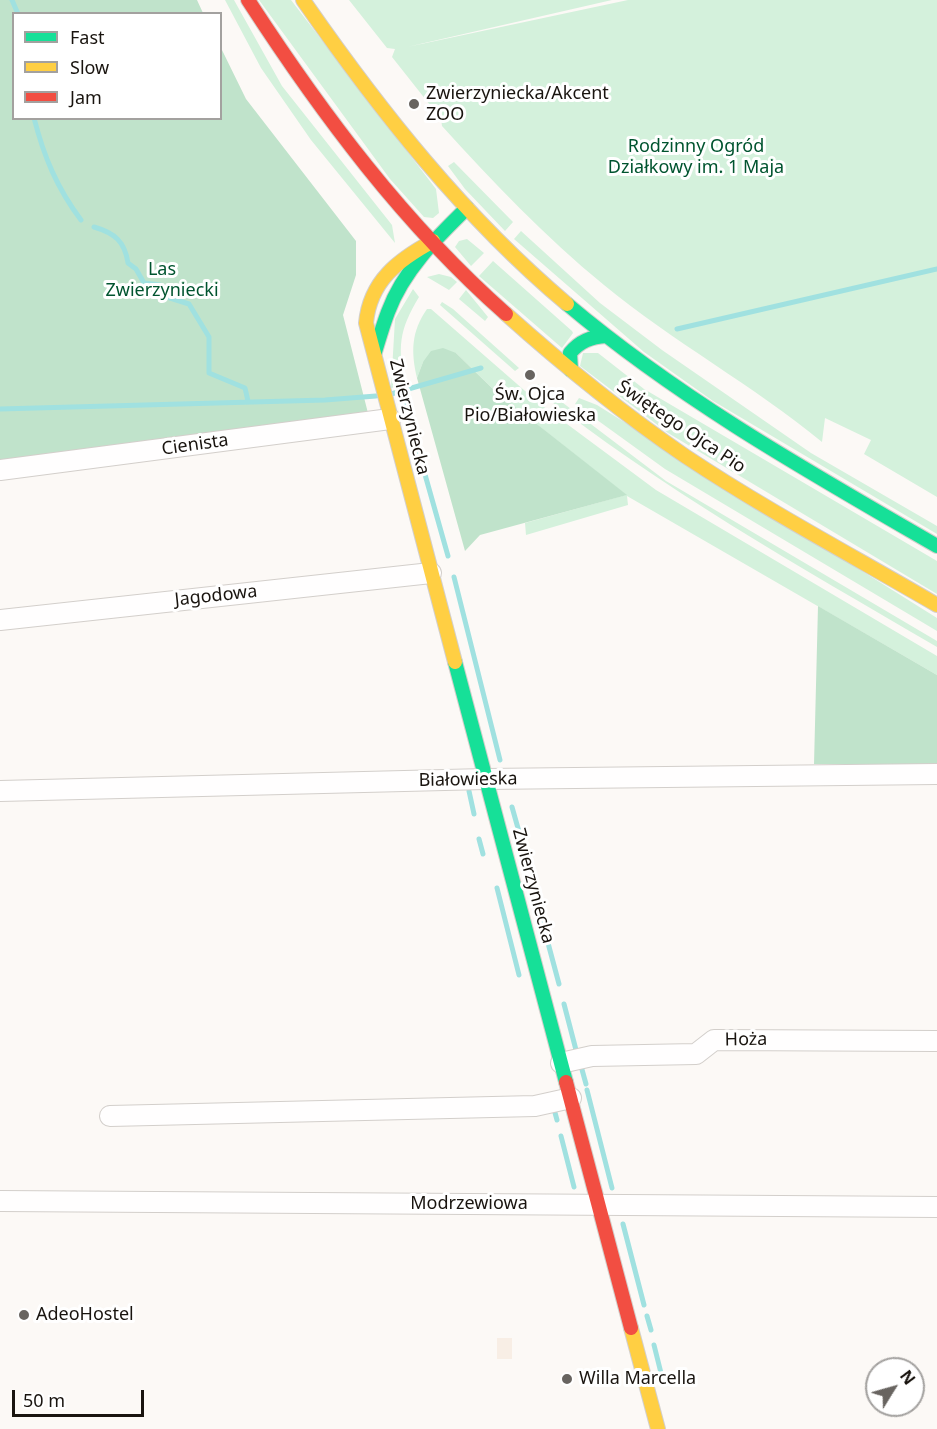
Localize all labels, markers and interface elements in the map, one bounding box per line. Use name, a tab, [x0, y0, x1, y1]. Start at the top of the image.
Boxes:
legend	[12, 12, 222, 120]
text: Fast	[70, 25, 105, 49]
text: Slow	[70, 55, 109, 79]
place label: Zwierzyniecka/Akcent ZOO	[426, 83, 609, 125]
text: Jam	[70, 85, 102, 109]
marker: Zwierzyniecka/Akcent ZOO	[407, 97, 421, 111]
park label: Rodzinny Ogród Działkowy im. 1 Maja	[608, 136, 784, 178]
park label: Las Zwierzyniecki	[105, 259, 219, 302]
street label: Zwierzyniecka	[384, 357, 434, 477]
marker: Św. Ojca Pio/Białowieska	[523, 368, 537, 382]
street label: Świętego Ojca Pio	[613, 376, 749, 478]
place label: Św. Ojca Pio/Białowieska	[464, 384, 596, 426]
street label: Cienista	[160, 430, 230, 460]
street label: Jagodowa	[174, 581, 258, 611]
street label: Białowieska	[418, 768, 518, 792]
street label: Zwierzyniecka	[507, 826, 559, 946]
street label: Hoża	[725, 1029, 767, 1051]
street label: Modrzewiowa	[410, 1193, 528, 1215]
place label: AdeoHostel	[36, 1304, 134, 1326]
marker: AdeoHostel	[17, 1308, 31, 1322]
north arrow	[865, 1357, 925, 1417]
text: N	[895, 1366, 920, 1389]
place label: Willa Marcella	[579, 1368, 696, 1390]
marker: Willa Marcella	[560, 1372, 574, 1386]
scale bar	[15, 1378, 147, 1416]
text: 50 m	[23, 1388, 65, 1412]

